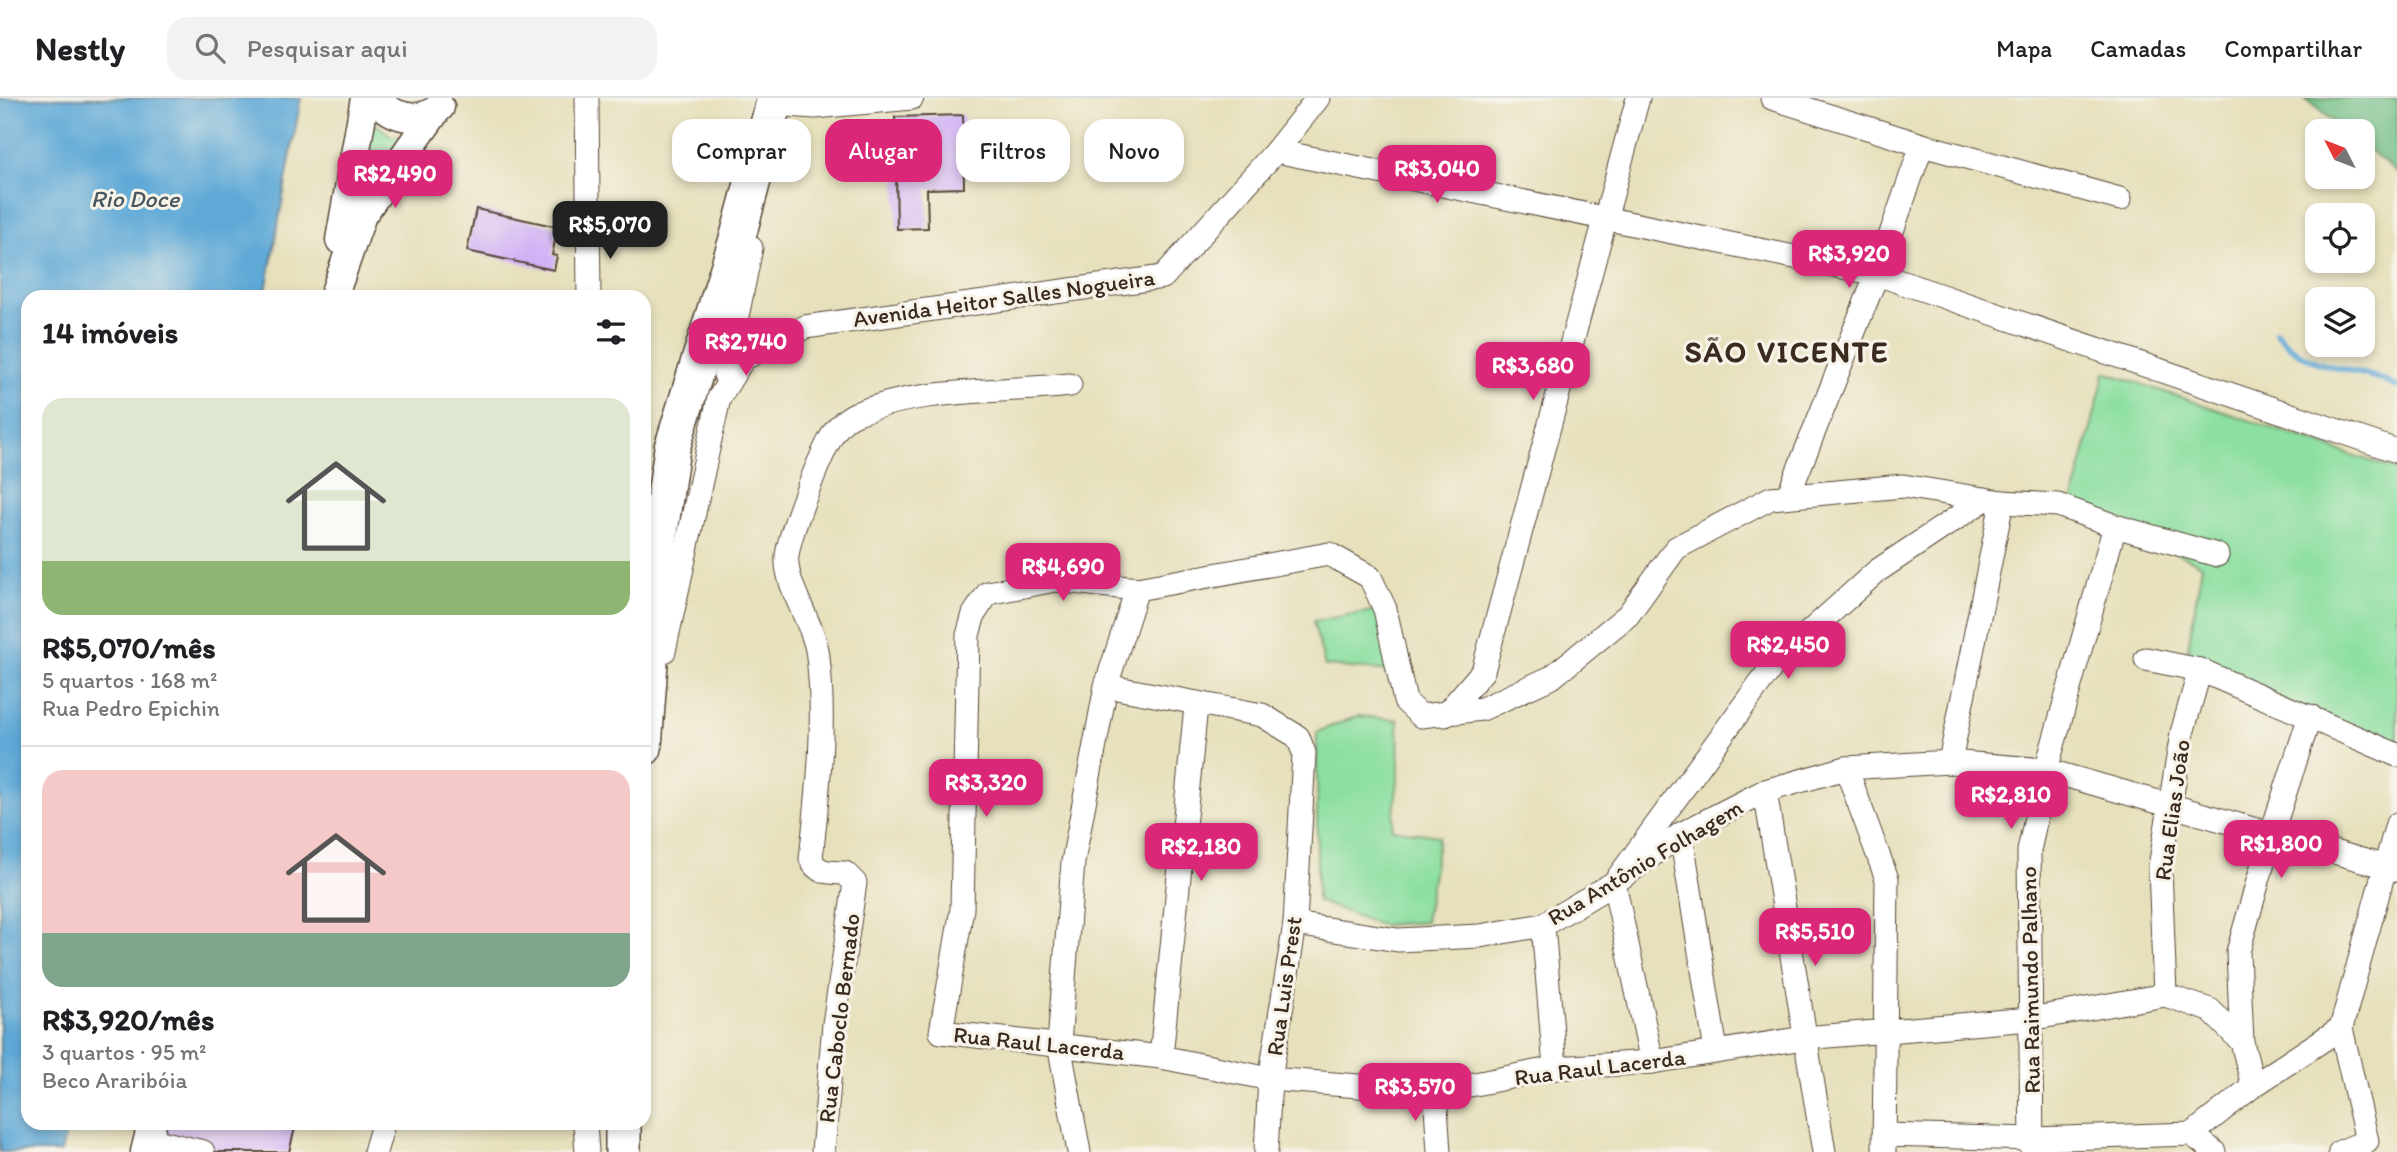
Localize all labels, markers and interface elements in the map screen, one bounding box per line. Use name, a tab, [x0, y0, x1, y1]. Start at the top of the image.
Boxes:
search box	[167, 17, 657, 80]
text: Nestly	[35, 29, 125, 68]
icon: search	[191, 29, 229, 67]
text: Pesquisar aqui	[247, 32, 408, 64]
text: Mapa	[1996, 34, 2052, 63]
text: Camadas	[2090, 34, 2186, 63]
text: Compartilhar	[2224, 34, 2362, 63]
chip: Comprar	[672, 119, 811, 182]
chip: Alugar	[825, 119, 942, 182]
chip: Filtros	[956, 119, 1070, 182]
chip: Novo	[1084, 119, 1184, 182]
north arrow	[2305, 119, 2375, 189]
map controls	[2305, 119, 2375, 357]
pin: R$3,040	[1372, 146, 1502, 205]
pin: R$2,490	[330, 150, 460, 210]
text: R$3,040	[1394, 154, 1480, 182]
text: R$2,490	[353, 159, 437, 187]
water label: Rio Doce	[91, 184, 181, 213]
pin: R$5,070	[545, 202, 675, 261]
button: locate	[2305, 203, 2375, 273]
text: R$5,070	[569, 210, 651, 238]
pin: R$3,920	[1784, 230, 1914, 290]
text: R$3,920	[1808, 239, 1890, 267]
street label: Avenida Heitor Salles Nogueira	[851, 263, 1157, 333]
button: layers	[2305, 287, 2375, 357]
icon: filters	[592, 313, 630, 351]
text: 14 imóveis	[42, 314, 178, 351]
pin: R$2,740	[681, 318, 811, 378]
text: R$2,740	[705, 327, 787, 355]
district label: SÃO VICENTE	[1685, 333, 1889, 370]
pin: R$3,680	[1468, 342, 1598, 402]
text: R$3,680	[1492, 351, 1574, 379]
icon: home	[273, 443, 399, 569]
pin: R$4,690	[998, 544, 1128, 603]
text: R$4,690	[1021, 552, 1105, 580]
pin: R$2,450	[1723, 622, 1853, 681]
text: R$5,070/mês	[42, 629, 216, 666]
text: R$2,450	[1746, 630, 1830, 658]
text: 5 quartos · 168 m²	[42, 666, 217, 694]
text: Rua Pedro Epichin	[42, 694, 220, 722]
street label: Rua Elias João	[2148, 738, 2196, 882]
pin: R$3,320	[921, 760, 1051, 819]
text: R$3,320	[945, 768, 1027, 796]
pin: R$2,810	[1946, 772, 2076, 831]
text: R$2,810	[1971, 780, 2051, 808]
street label: Rua Antônio Folhagem	[1542, 793, 1748, 931]
icon: home	[273, 815, 399, 941]
pin: R$1,800	[2216, 820, 2346, 880]
pin: R$2,180	[1136, 824, 1266, 883]
text: R$1,800	[2240, 829, 2322, 857]
text: R$2,180	[1161, 832, 1241, 860]
street label: Rua Raimundo Palhano	[2014, 866, 2046, 1094]
pin: R$5,510	[1750, 908, 1880, 968]
street label: Rua Caboclo Bernado	[812, 912, 866, 1124]
street label: Rua Luis Prest	[1260, 914, 1308, 1058]
text: R$5,510	[1775, 917, 1855, 945]
text: R$3,920/mês	[42, 1001, 214, 1038]
street label: Rua Raul Lacerda	[952, 1020, 1126, 1066]
text: 3 quartos · 95 m²	[42, 1038, 206, 1066]
street label: Rua Raul Lacerda	[1513, 1043, 1687, 1091]
pin: R$3,570	[1350, 1063, 1480, 1123]
text: Beco Araribóia	[42, 1066, 187, 1094]
text: R$3,570	[1374, 1072, 1456, 1100]

